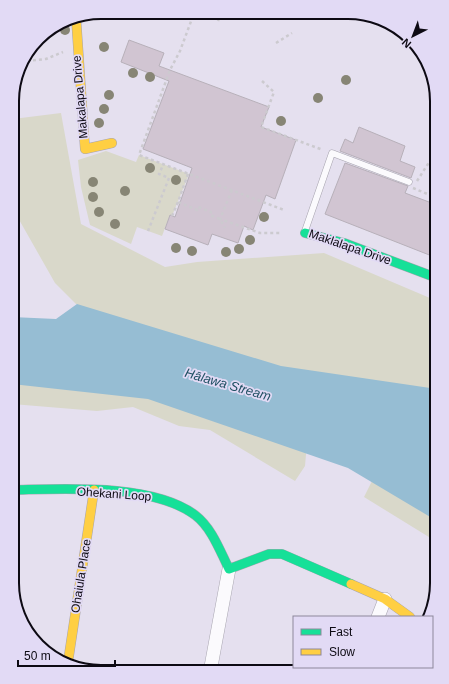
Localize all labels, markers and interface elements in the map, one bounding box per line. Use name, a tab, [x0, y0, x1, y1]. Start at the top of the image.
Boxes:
north arrow	[393, 16, 433, 56]
text: N	[399, 36, 413, 51]
street label: Makalapa Drive	[69, 55, 91, 139]
street label: Maklalapa Drive	[307, 226, 393, 268]
water label: Hālawa Stream	[183, 365, 273, 404]
street label: Ohekani Loop	[76, 484, 152, 504]
street label: Ohaiula Place	[68, 538, 94, 614]
legend	[293, 616, 433, 668]
text: Fast	[329, 625, 353, 639]
scale bar	[18, 642, 115, 668]
text: Slow	[329, 645, 355, 659]
text: 50 m	[24, 649, 51, 663]

